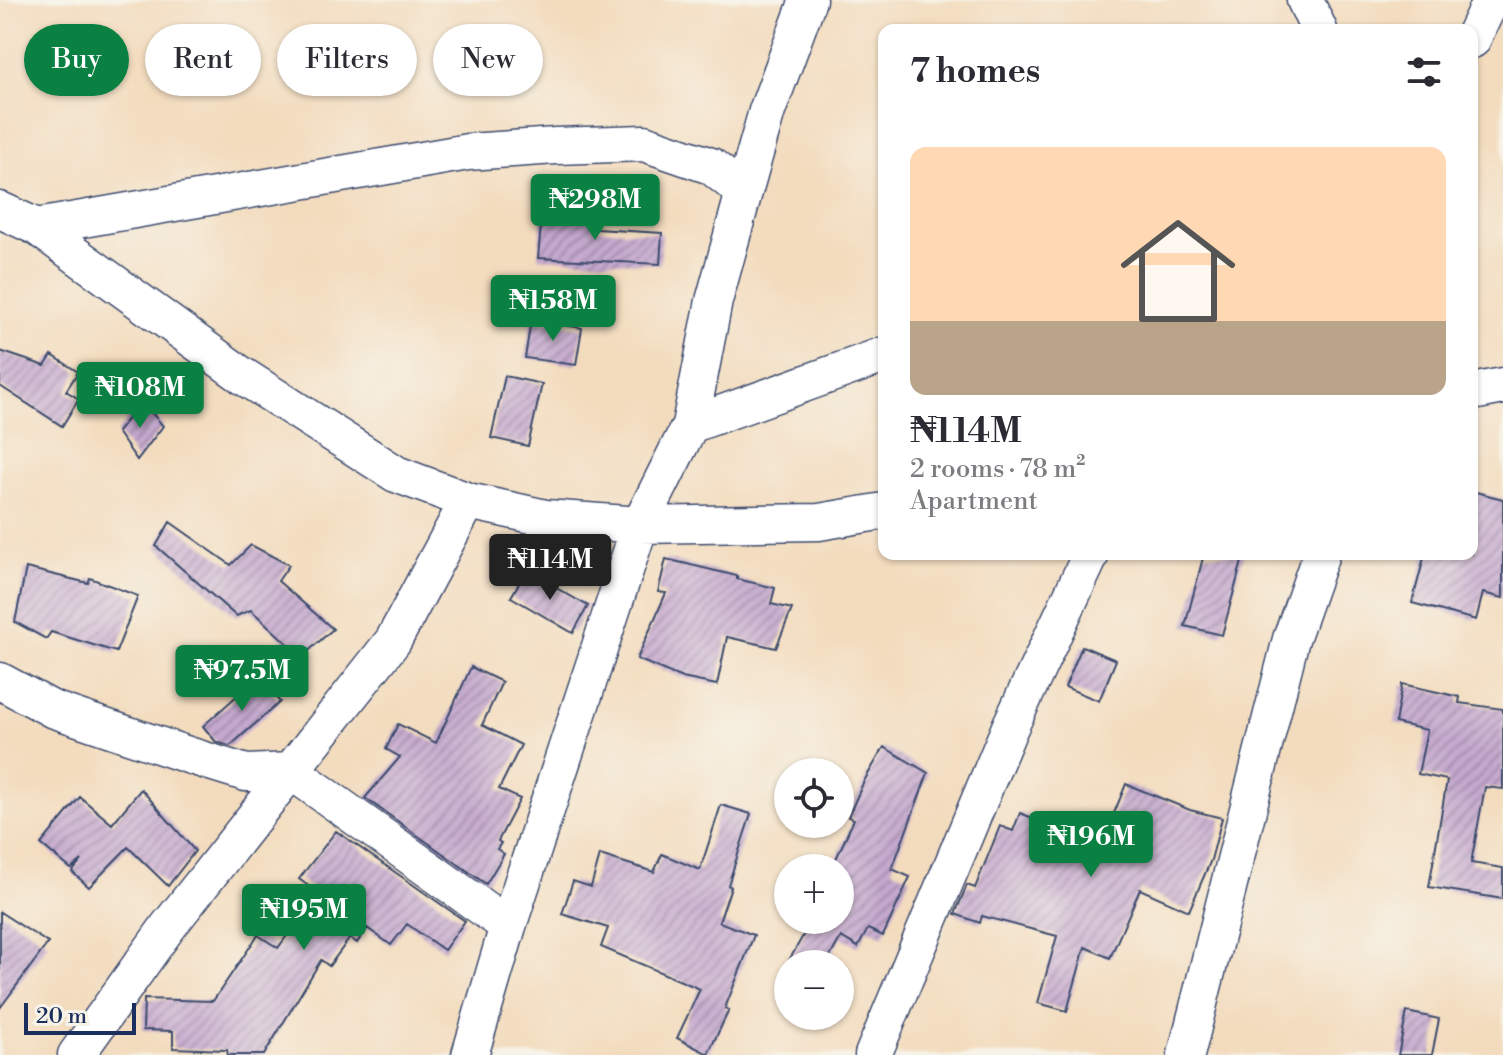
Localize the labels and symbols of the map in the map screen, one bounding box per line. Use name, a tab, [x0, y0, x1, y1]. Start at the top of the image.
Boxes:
pin: ₦298M	[539, 174, 651, 242]
pin: ₦158M	[497, 275, 609, 343]
pin: ₦108M	[84, 362, 196, 430]
pin: ₦114M	[494, 534, 606, 602]
pin: ₦97.5M	[177, 645, 307, 713]
pin: ₦196M	[1035, 811, 1147, 879]
pin: ₦195M	[248, 884, 360, 952]
scale bar	[24, 999, 136, 1035]

